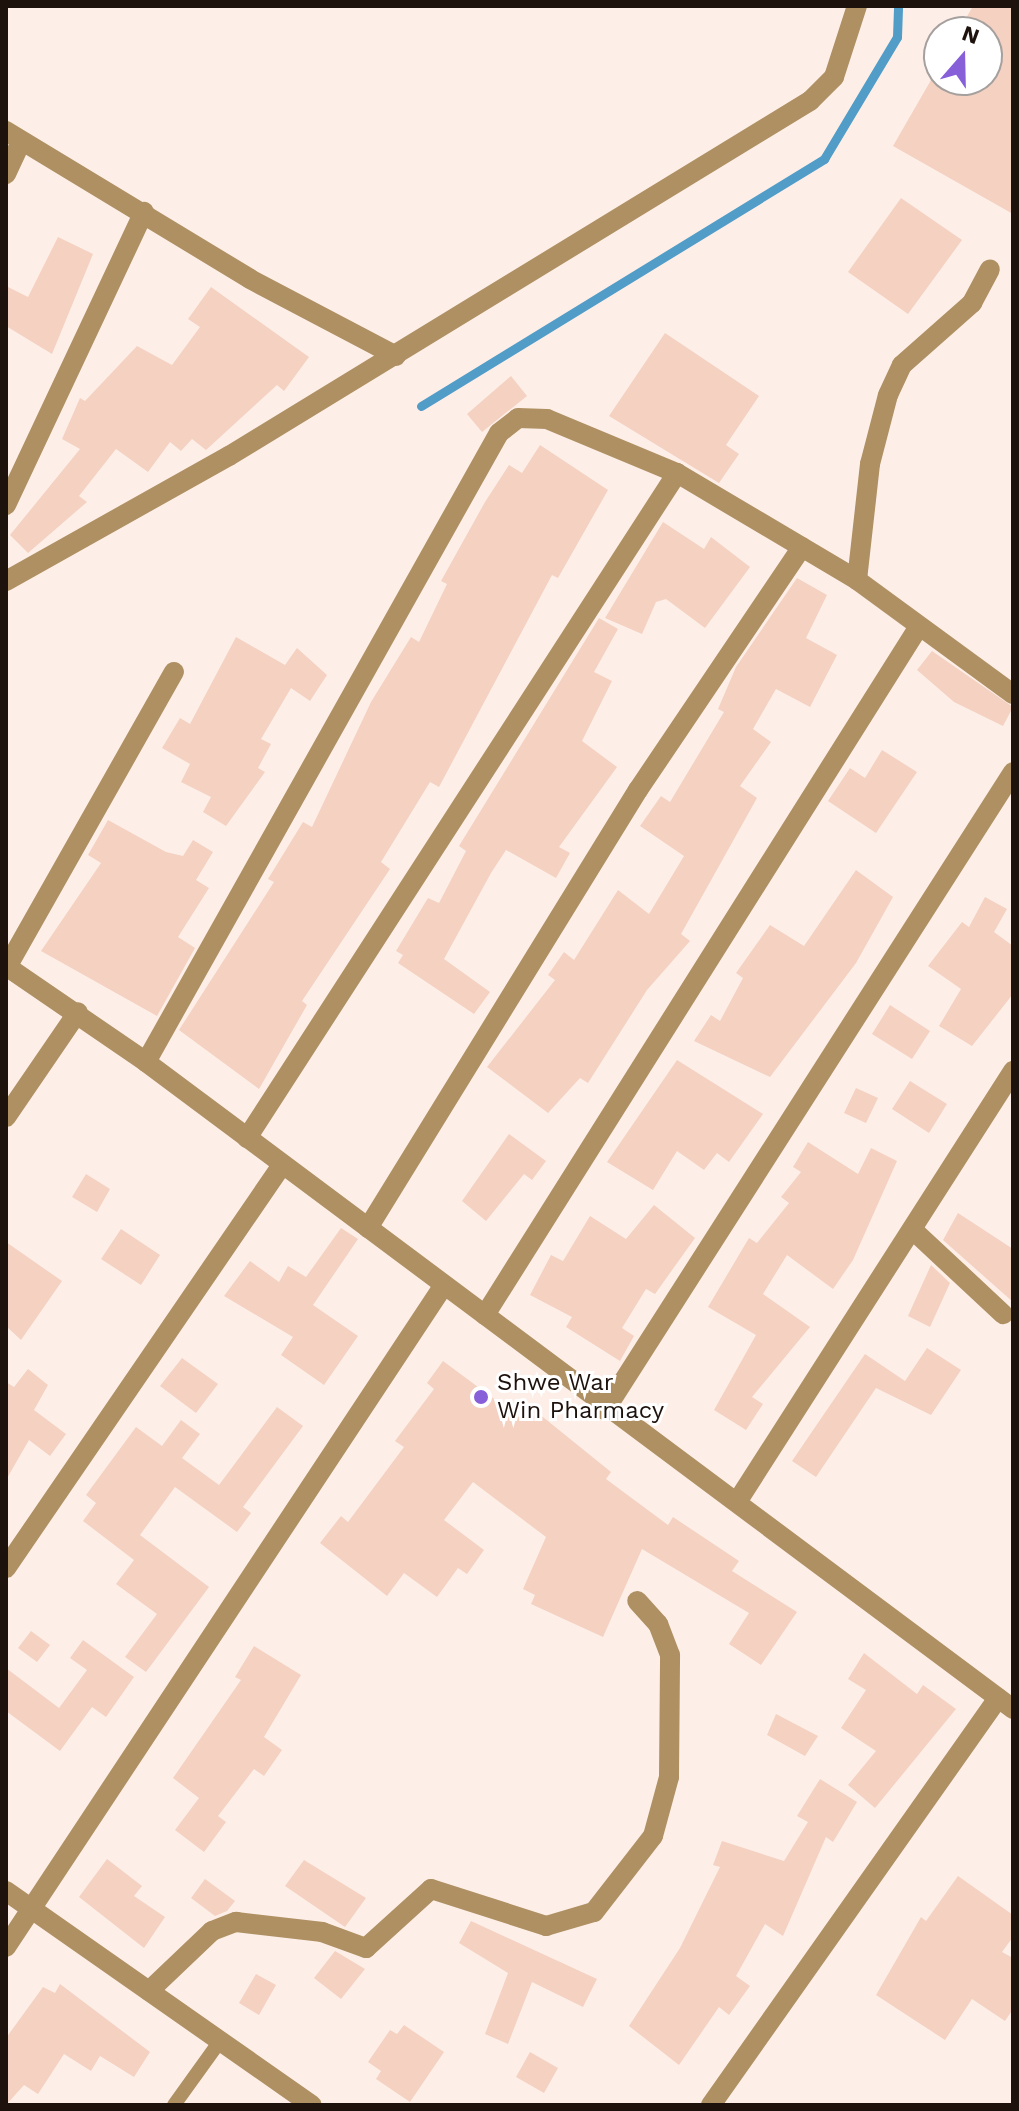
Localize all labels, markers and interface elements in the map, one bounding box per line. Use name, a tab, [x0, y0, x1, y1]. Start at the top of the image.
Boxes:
north arrow	[923, 16, 1003, 96]
text: N	[959, 20, 983, 49]
place label: Shwe War Win Pharmacy	[497, 1369, 664, 1425]
marker: Shwe War Win Pharmacy	[472, 1388, 490, 1406]

